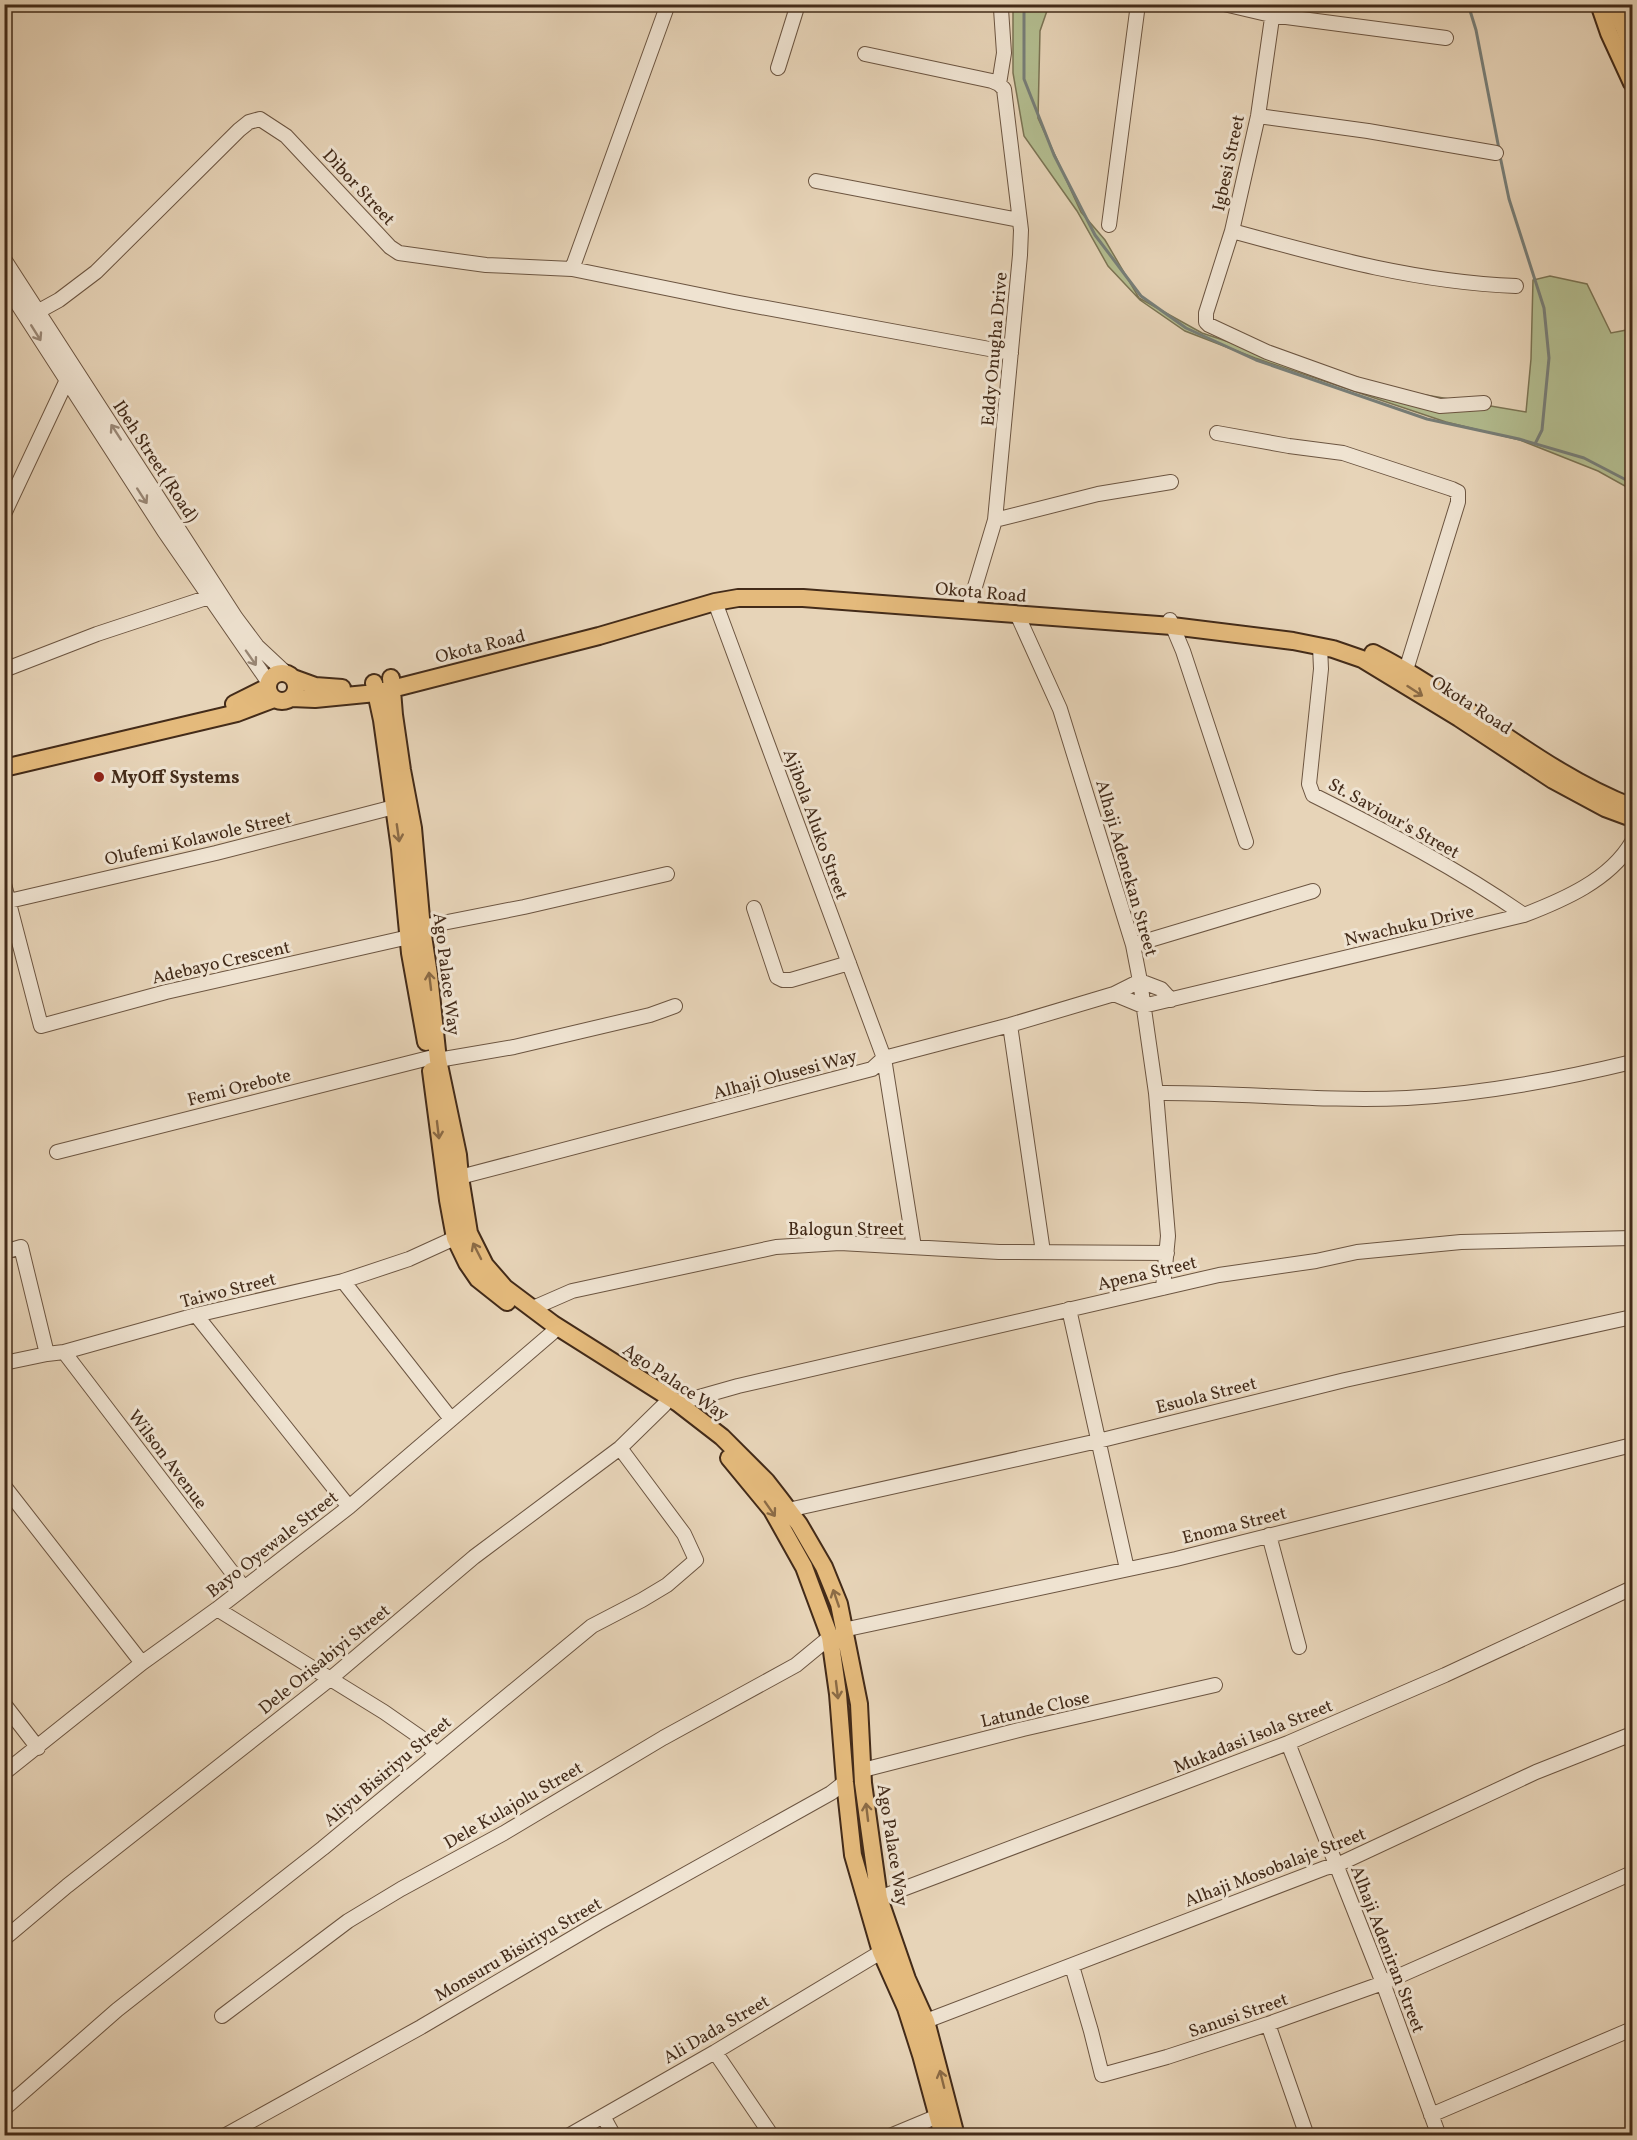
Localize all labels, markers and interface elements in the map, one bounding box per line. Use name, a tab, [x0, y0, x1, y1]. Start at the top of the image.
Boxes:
street label: Igbesi Street	[1207, 113, 1252, 214]
street label: Dibor Street	[316, 144, 400, 232]
street label: Eddy Onugha Drive	[976, 271, 1015, 427]
one-way arrow	[30, 324, 42, 341]
street label: Ibeh Street (Road)	[106, 396, 204, 528]
one-way arrow	[110, 424, 122, 441]
one-way arrow	[135, 488, 148, 505]
street label: Okota Road	[934, 577, 1028, 610]
street label: Okota Road	[433, 624, 528, 671]
one-way arrow	[245, 649, 257, 665]
street label: Okota Road	[1426, 671, 1516, 742]
one-way arrow	[1406, 685, 1423, 698]
street label: Ajibola Aluko Street	[776, 746, 853, 903]
place label: MyOff Systems	[111, 766, 239, 791]
marker: MyOff Systems	[92, 770, 106, 784]
street label: St. Saviour's Street	[1323, 773, 1463, 866]
street label: Alhaji Adenekan Street	[1088, 777, 1163, 960]
street label: Olufemi Kolawole Street	[103, 806, 294, 873]
one-way arrow	[392, 823, 403, 843]
street label: Nwachuku Drive	[1342, 899, 1477, 954]
street label: Ago Palace Way	[426, 911, 465, 1037]
street label: Adebayo Crescent	[150, 935, 293, 992]
one-way arrow	[424, 972, 435, 992]
street label: Alhaji Olusesi Way	[711, 1044, 860, 1107]
street label: Femi Orebote	[185, 1064, 294, 1113]
one-way arrow	[433, 1120, 444, 1140]
street label: Balogun Street	[788, 1218, 904, 1243]
one-way arrow	[471, 1242, 483, 1260]
street label: Apena Street	[1095, 1251, 1199, 1298]
street label: Taiwo Street	[178, 1267, 279, 1315]
street label: Ago Palace Way	[617, 1338, 734, 1428]
street label: Esuola Street	[1153, 1372, 1259, 1421]
street label: Wilson Avenue	[121, 1405, 213, 1515]
street label: Bayo Oyewale Street	[202, 1486, 344, 1605]
one-way arrow	[764, 1501, 776, 1517]
street label: Enoma Street	[1180, 1501, 1289, 1552]
one-way arrow	[830, 1589, 841, 1608]
street label: Dele Orisabiyi Street	[254, 1599, 396, 1721]
one-way arrow	[832, 1680, 843, 1699]
street label: Latunde Close	[978, 1686, 1092, 1735]
street label: Mukadasi Isola Street	[1170, 1694, 1337, 1781]
street label: Aliyu Bisiriyu Street	[319, 1711, 457, 1833]
street label: Dele Kulajolu Street	[440, 1756, 588, 1856]
street label: Ago Palace Way	[870, 1782, 914, 1908]
one-way arrow	[861, 1802, 872, 1822]
street label: Alhaji Mosobalaje Street	[1181, 1822, 1370, 1915]
street label: Alhaji Adeniran Street	[1343, 1862, 1430, 2037]
street label: Monsuru Bisiriyu Street	[431, 1892, 607, 2008]
street label: Sanusi Street	[1185, 1988, 1292, 2045]
street label: Ali Dada Street	[659, 1990, 775, 2071]
one-way arrow	[935, 2069, 947, 2088]

